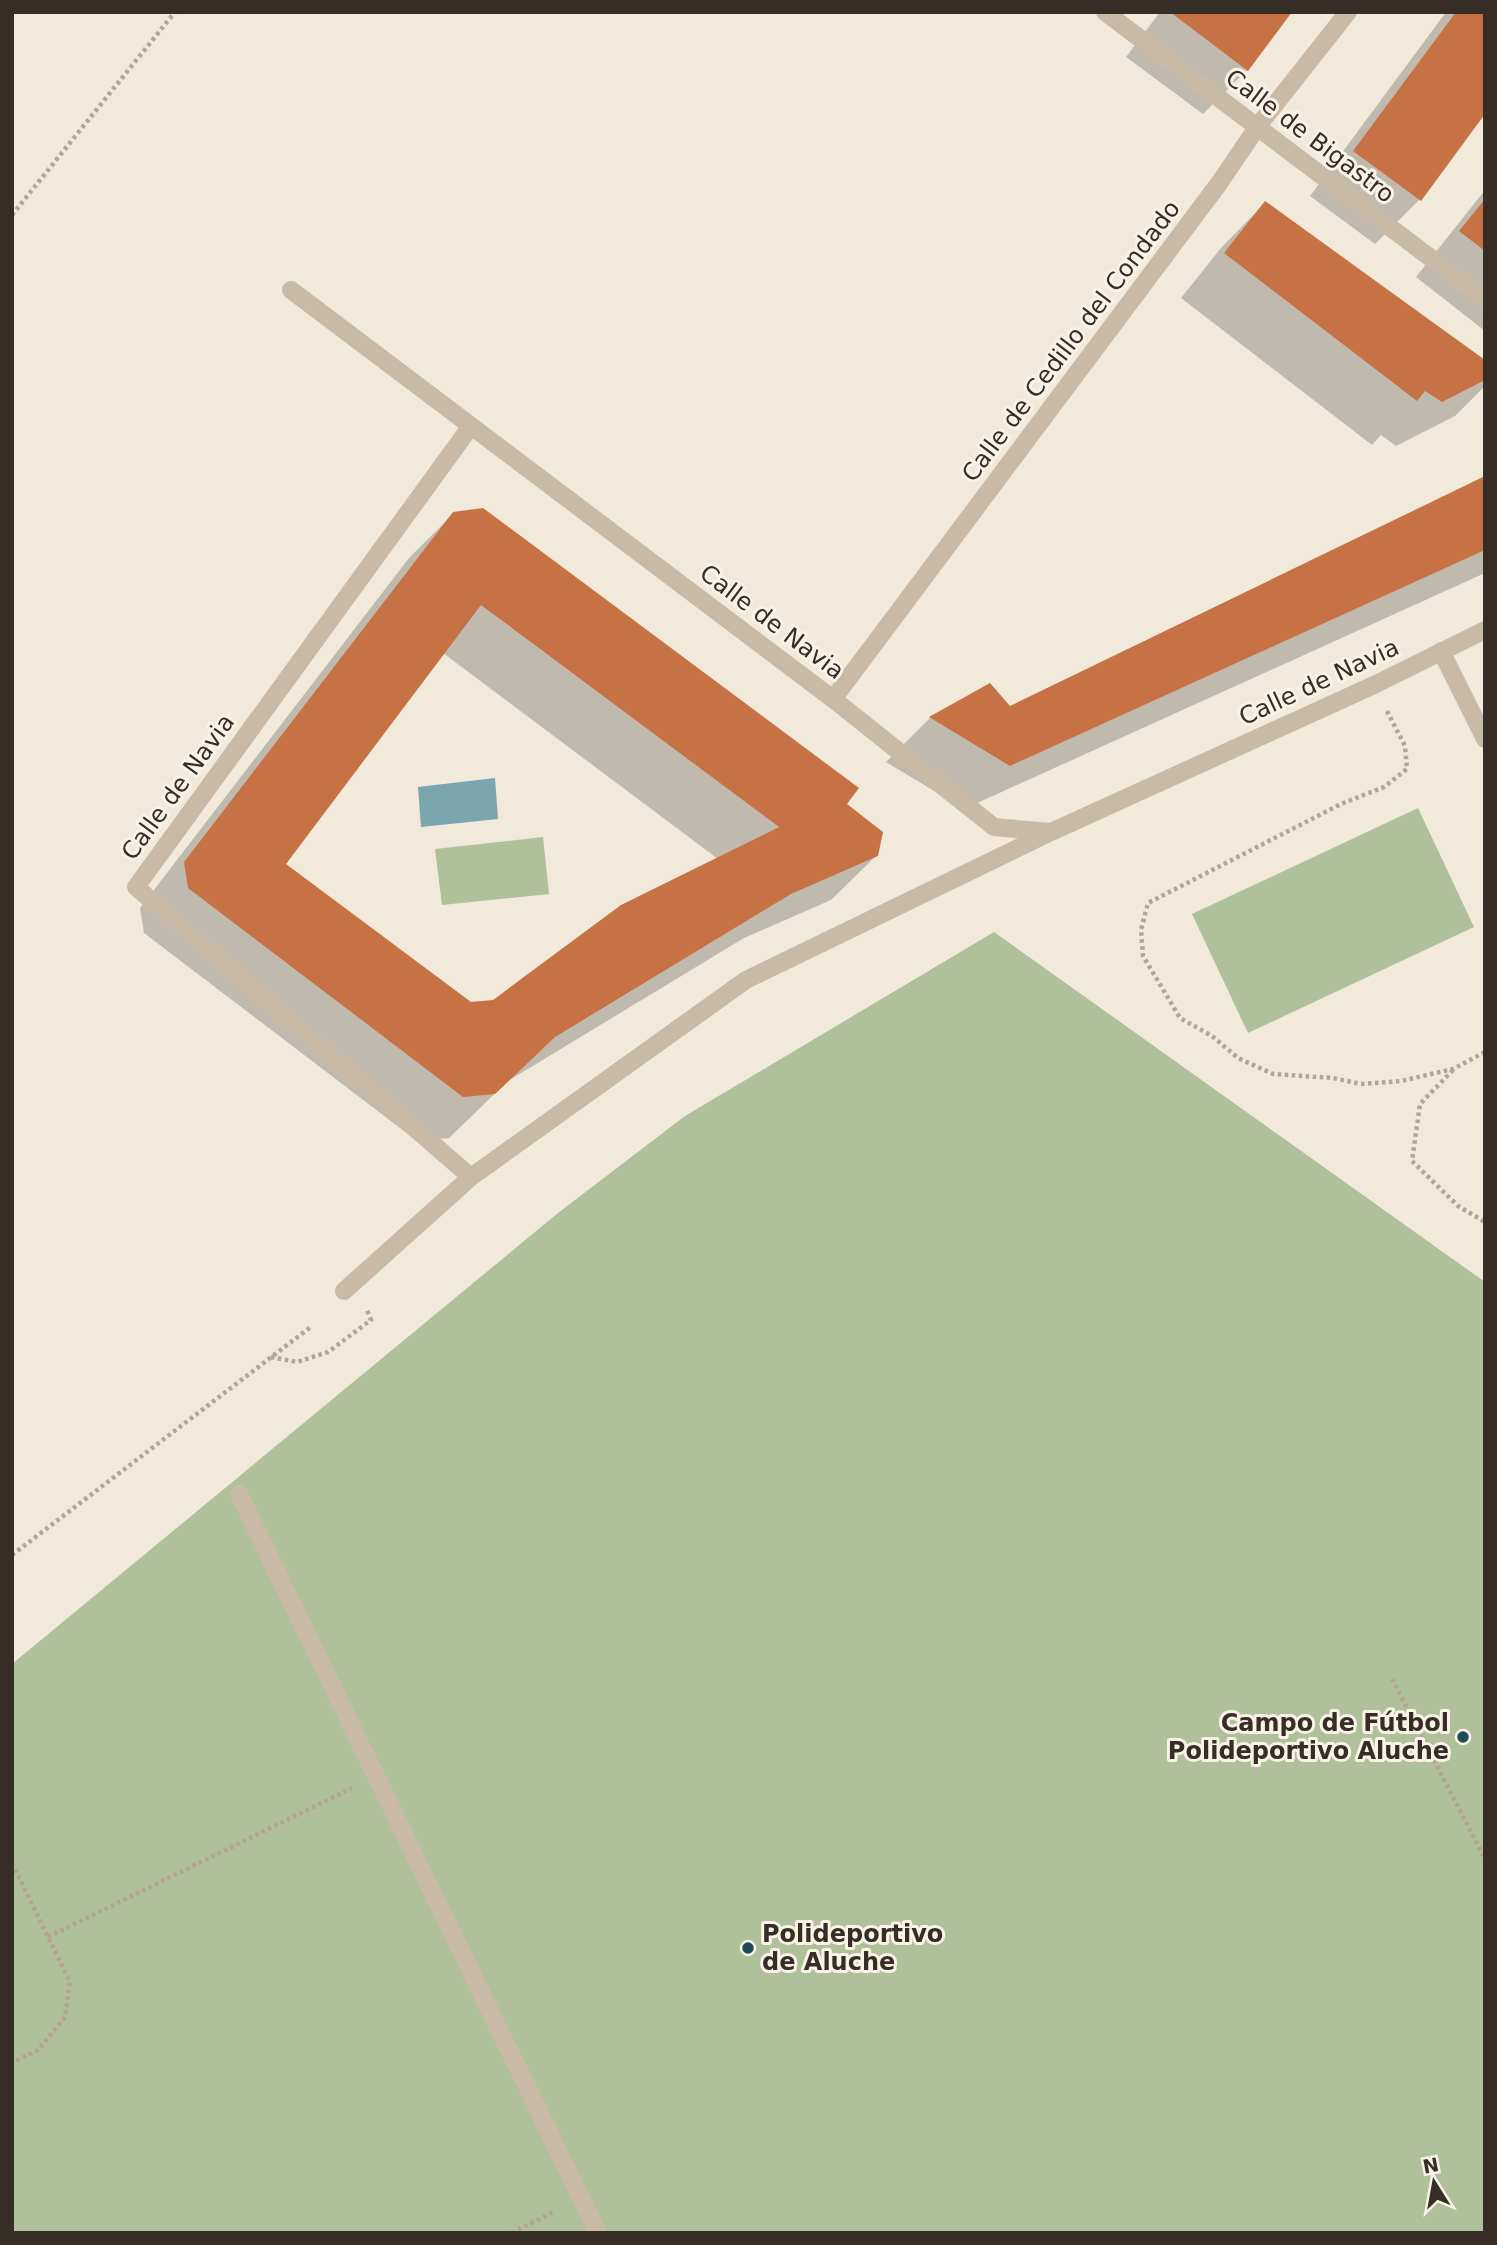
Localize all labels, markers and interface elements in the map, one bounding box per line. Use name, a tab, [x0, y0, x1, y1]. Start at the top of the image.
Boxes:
street label: Calle de Bigastro	[1220, 63, 1400, 209]
street label: Calle de Cedillo del Condado	[956, 195, 1186, 487]
street label: Calle de Navia	[694, 559, 850, 685]
street label: Calle de Navia	[1235, 633, 1403, 731]
street label: Calle de Navia	[116, 709, 240, 865]
place label: Campo de Fútbol Polideportivo Aluche	[1168, 1709, 1449, 1765]
marker: Campo de Fútbol Polideportivo Aluche	[1455, 1729, 1471, 1745]
place label: Polideportivo de Aluche	[762, 1920, 943, 1976]
marker: Polideportivo de Aluche	[740, 1940, 756, 1956]
north arrow	[1399, 2147, 1469, 2217]
text: N	[1421, 2153, 1441, 2178]

